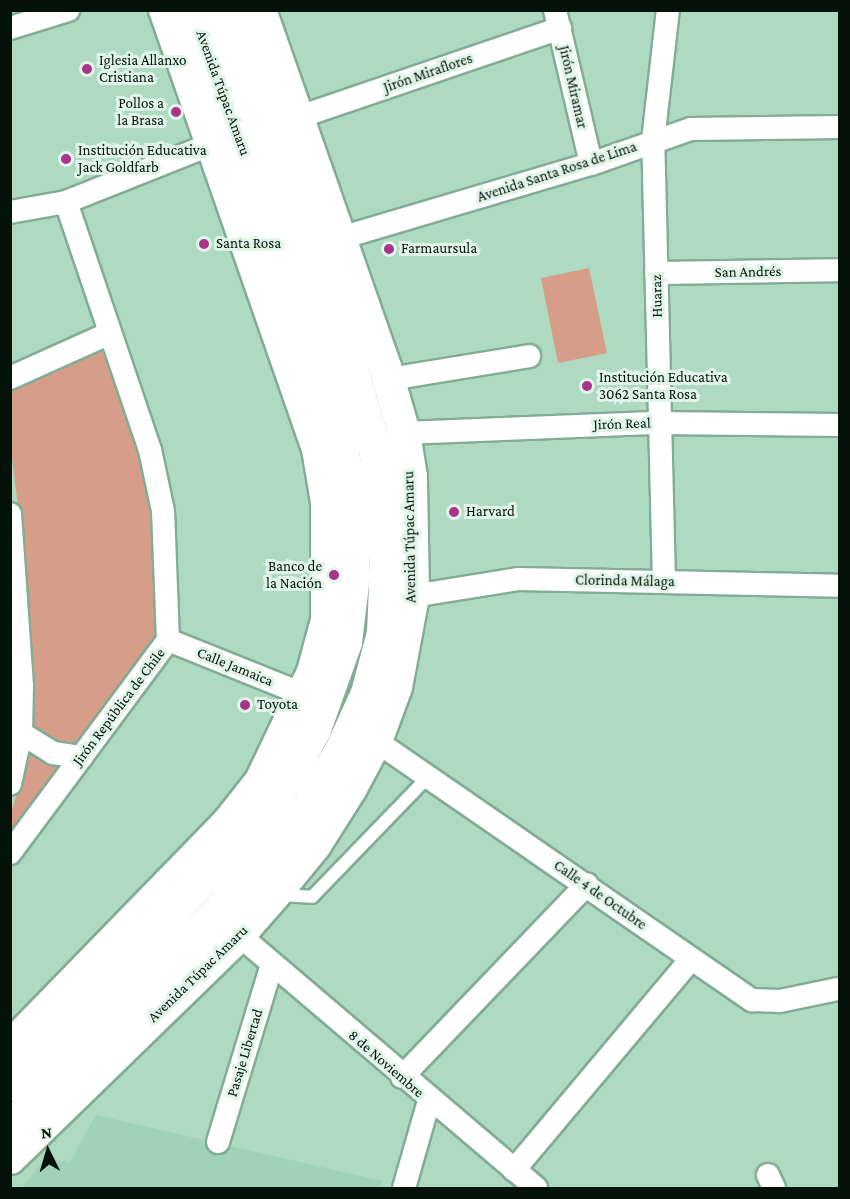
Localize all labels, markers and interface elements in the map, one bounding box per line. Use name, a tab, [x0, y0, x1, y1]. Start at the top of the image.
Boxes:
street label: Avenida Túpac Amaru	[192, 28, 254, 158]
street label: Jirón Miramar	[555, 44, 591, 130]
street label: Jirón Miraflores	[381, 49, 475, 97]
place label: Iglesia Allanxo Cristiana	[99, 51, 187, 86]
marker: Iglesia Allanxo Cristiana	[80, 62, 94, 76]
place label: Pollos a la Brasa	[117, 94, 164, 129]
marker: Pollos a la Brasa	[169, 105, 183, 119]
street label: Avenida Santa Rosa de Lima	[475, 138, 639, 206]
place label: Institución Educativa Jack Goldfarb	[78, 141, 207, 176]
marker: Institución Educativa Jack Goldfarb	[59, 152, 73, 166]
place label: Santa Rosa	[216, 235, 281, 253]
marker: Santa Rosa	[197, 237, 211, 251]
place label: Farmaursula	[401, 240, 477, 258]
marker: Farmaursula	[382, 242, 396, 256]
street label: San Andrés	[714, 262, 782, 282]
street label: Huaraz	[648, 274, 666, 318]
place label: Institución Educativa 3062 Santa Rosa	[599, 368, 728, 403]
marker: Institución Educativa 3062 Santa Rosa	[580, 379, 594, 393]
street label: Jirón Real	[593, 414, 651, 434]
street label: Avenida Túpac Amaru	[400, 471, 420, 603]
place label: Harvard	[466, 503, 515, 521]
marker: Harvard	[447, 505, 461, 519]
place label: Banco de la Nación	[266, 557, 322, 592]
marker: Banco de la Nación	[327, 568, 341, 582]
street label: Clorinda Málaga	[575, 571, 675, 591]
street label: Calle Jamaica	[194, 644, 276, 690]
street label: Jirón República de Chile	[69, 645, 169, 769]
place label: Toyota	[257, 696, 298, 714]
marker: Toyota	[238, 698, 252, 712]
street label: Calle 4 de Octubre	[550, 856, 650, 934]
street label: Avenida Túpac Amaru	[144, 922, 252, 1026]
street label: Pasaje Libertad	[223, 1007, 267, 1099]
street label: 8 de Noviembre	[345, 1026, 427, 1102]
north arrow	[18, 1121, 78, 1181]
text: N	[40, 1124, 53, 1142]

